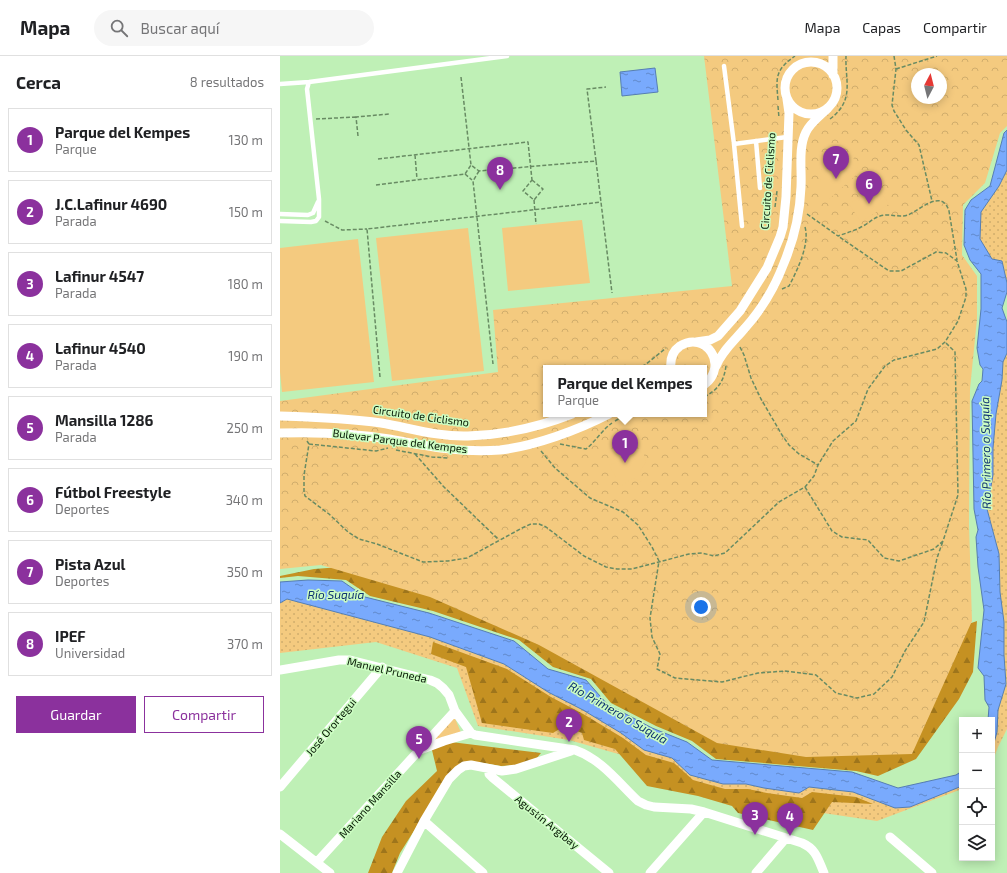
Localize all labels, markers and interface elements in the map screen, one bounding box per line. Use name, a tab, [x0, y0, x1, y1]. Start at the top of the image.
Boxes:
search box	[94, 10, 374, 46]
text: Mapa	[20, 16, 70, 39]
icon: search	[108, 17, 130, 39]
text: Buscar aquí	[140, 19, 220, 37]
text: Mapa	[805, 19, 840, 36]
text: Capas	[862, 19, 901, 36]
text: Compartir	[923, 19, 987, 36]
north arrow	[911, 68, 947, 104]
text: Cerca	[16, 72, 61, 92]
text: 8 resultados	[190, 74, 264, 90]
text: Parque del Kempes	[55, 123, 190, 141]
text: 1	[27, 132, 33, 148]
text: 130 m	[228, 132, 263, 148]
street label: Circuito de Ciclismo	[758, 132, 777, 230]
text: Parque	[55, 141, 97, 157]
pin: 7	[823, 146, 849, 179]
pin: 8	[487, 157, 513, 190]
pin: 6	[856, 171, 882, 204]
text: J.C.Lafinur 4690	[55, 195, 167, 213]
text: 2	[26, 204, 34, 220]
text: 150 m	[229, 204, 263, 220]
text: Parada	[55, 213, 97, 229]
text: Lafinur 4547	[55, 267, 144, 285]
text: 3	[26, 276, 34, 292]
text: 180 m	[228, 276, 263, 292]
text: Parada	[55, 285, 97, 301]
text: Lafinur 4540	[55, 339, 146, 357]
text: 4	[26, 348, 34, 364]
text: 190 m	[228, 348, 263, 364]
text: Parada	[55, 357, 97, 373]
popup	[543, 365, 707, 417]
text: Parque del Kempes	[557, 374, 693, 392]
text: Parque	[557, 392, 599, 408]
water label: Río Primero o Suquía	[977, 397, 993, 509]
street label: Circuito de Ciclismo	[372, 402, 470, 429]
text: Mansilla 1286	[55, 411, 153, 429]
text: 5	[26, 420, 34, 436]
text: 250 m	[227, 420, 263, 436]
street label: Bulevar Parque del Kempes	[332, 426, 469, 455]
text: Parada	[55, 429, 97, 445]
pin: 1	[612, 430, 638, 463]
text: Fútbol Freestyle	[55, 483, 171, 501]
text: 6	[26, 492, 34, 508]
text: 340 m	[226, 492, 263, 508]
text: Deportes	[55, 501, 109, 517]
text: Pista Azul	[55, 555, 125, 573]
text: 7	[27, 564, 33, 580]
text: 350 m	[227, 564, 263, 580]
text: Deportes	[55, 573, 109, 589]
water label: Río Suquía	[308, 587, 365, 601]
your location	[691, 597, 711, 617]
text: IPEF	[55, 627, 86, 645]
text: 8	[26, 636, 34, 652]
text: 370 m	[227, 636, 263, 652]
text: Universidad	[55, 645, 125, 661]
street label: Manuel Pruneda	[346, 654, 428, 685]
water label: Río Primero o Suquía	[566, 678, 671, 746]
street label: José Orortegui	[303, 695, 359, 758]
button: Guardar	[16, 696, 136, 733]
button: Compartir	[144, 696, 264, 733]
pin: 2	[556, 709, 582, 742]
map controls	[959, 717, 995, 861]
button: +	[959, 717, 995, 753]
pin: 5	[406, 726, 432, 759]
button: −	[959, 753, 995, 789]
street label: Mariano Mansilla	[336, 767, 404, 840]
button: locate	[959, 789, 995, 825]
street label: Agustín Argibay	[513, 792, 582, 851]
pin: 3	[742, 802, 768, 835]
pin: 4	[777, 803, 803, 836]
button: layers	[959, 825, 995, 861]

